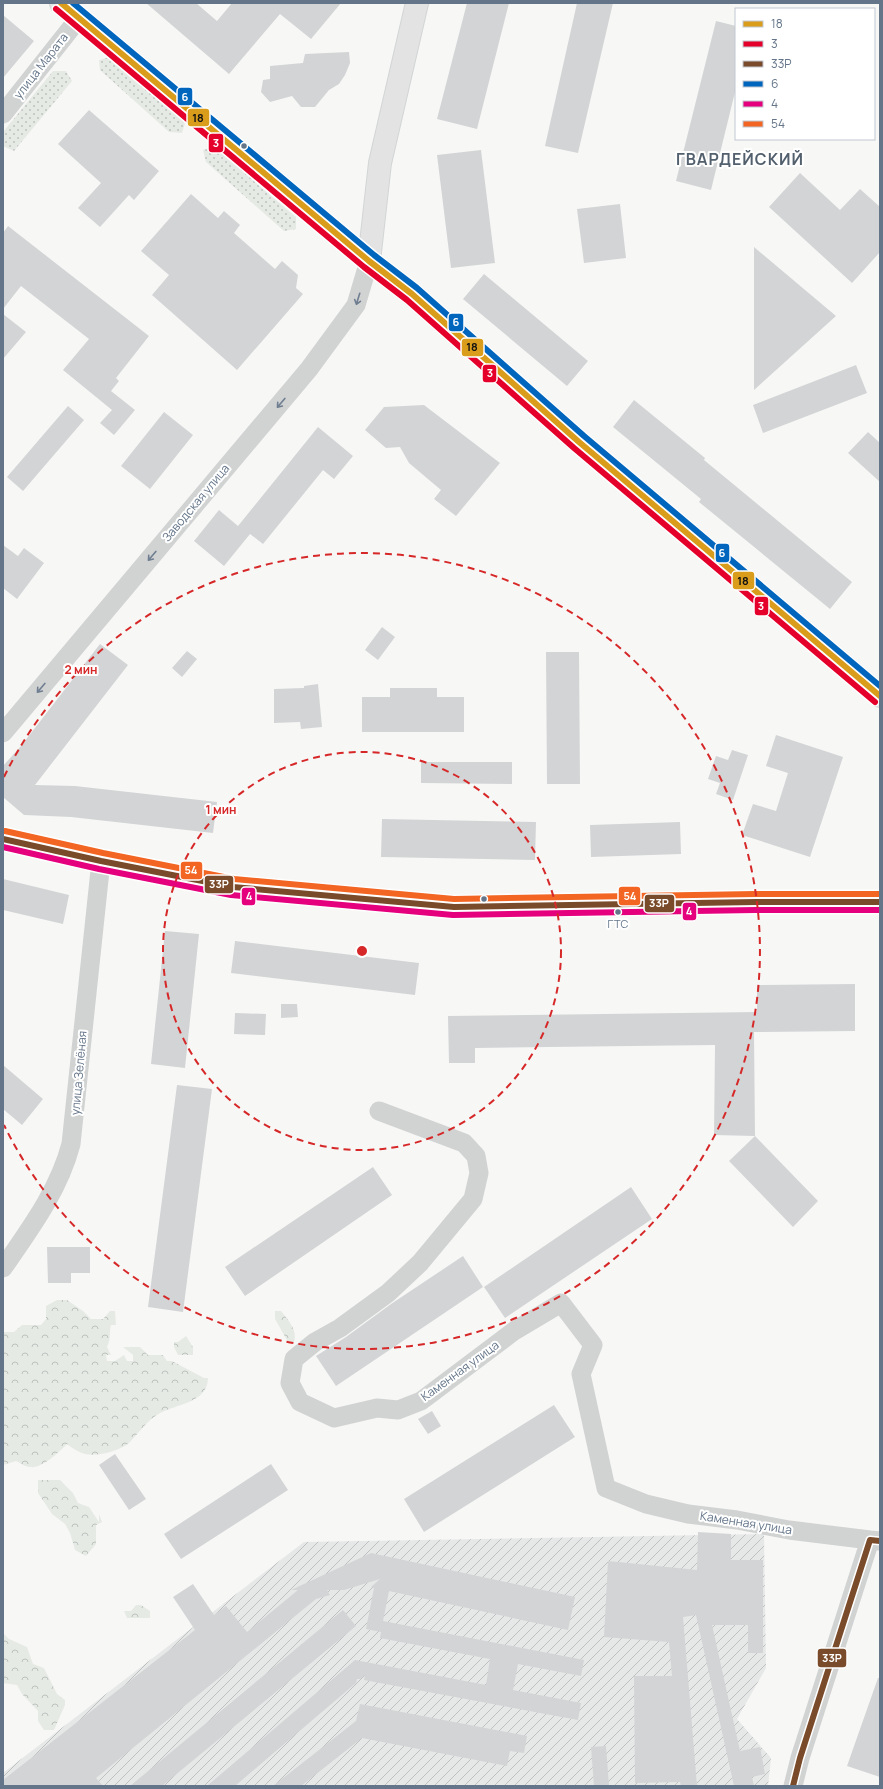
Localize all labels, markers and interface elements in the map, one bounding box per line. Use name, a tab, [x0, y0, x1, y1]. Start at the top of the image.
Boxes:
legend	[735, 8, 875, 140]
text: 18	[771, 15, 783, 32]
street label: улица Марата	[9, 29, 72, 102]
text: 3	[771, 35, 778, 52]
text: 33Р	[771, 55, 792, 72]
text: 6	[771, 75, 778, 92]
line badge: 6	[177, 87, 193, 106]
text: 6	[182, 89, 189, 104]
text: 4	[771, 95, 778, 112]
line badge: 18	[187, 108, 210, 127]
text: 18	[192, 110, 204, 125]
text: 54	[771, 115, 785, 132]
line badge: 3	[208, 133, 224, 153]
text: 3	[213, 135, 219, 150]
unlabelled marker	[239, 141, 249, 151]
district label: ГВАРДЕЙСКИЙ	[676, 148, 804, 170]
one-way arrow	[354, 292, 361, 305]
line badge: 6	[448, 313, 464, 332]
text: 6	[453, 314, 460, 329]
line badge: 18	[461, 338, 484, 357]
text: 18	[466, 339, 478, 354]
line badge: 3	[482, 364, 497, 383]
text: 3	[487, 365, 493, 380]
one-way arrow	[276, 397, 285, 408]
street label: Заводская улица	[158, 460, 233, 545]
line badge: 6	[715, 543, 730, 563]
text: 6	[719, 545, 726, 560]
one-way arrow	[148, 551, 157, 562]
line badge: 18	[732, 571, 755, 590]
text: 18	[737, 573, 749, 588]
line badge: 3	[754, 596, 769, 616]
text: 3	[758, 598, 764, 613]
text: 2 мин	[64, 661, 98, 678]
one-way arrow	[37, 682, 46, 693]
text: 1 мин	[205, 801, 237, 818]
line badge: 54	[180, 861, 203, 880]
text: 54	[184, 862, 198, 877]
line badge: 33Р	[204, 875, 234, 894]
text: 33Р	[209, 876, 229, 891]
line badge: 54	[618, 886, 641, 906]
line badge: 4	[241, 887, 256, 906]
text: 4	[246, 888, 253, 903]
text: 54	[623, 888, 637, 903]
unlabelled marker	[479, 894, 489, 904]
line badge: 33Р	[644, 894, 675, 913]
text: 33Р	[649, 895, 669, 910]
line badge: 4	[682, 902, 697, 921]
text: 4	[686, 903, 693, 918]
marker: ГТС	[613, 907, 623, 917]
place label: ГТС	[608, 916, 629, 931]
centre of rings	[355, 944, 369, 958]
street label: улица Зелёная	[66, 1030, 91, 1116]
street label: Каменная улица	[417, 1336, 502, 1405]
street label: Каменная улица	[699, 1507, 793, 1538]
line badge: 33Р	[817, 1648, 847, 1668]
text: 33Р	[822, 1650, 842, 1665]

